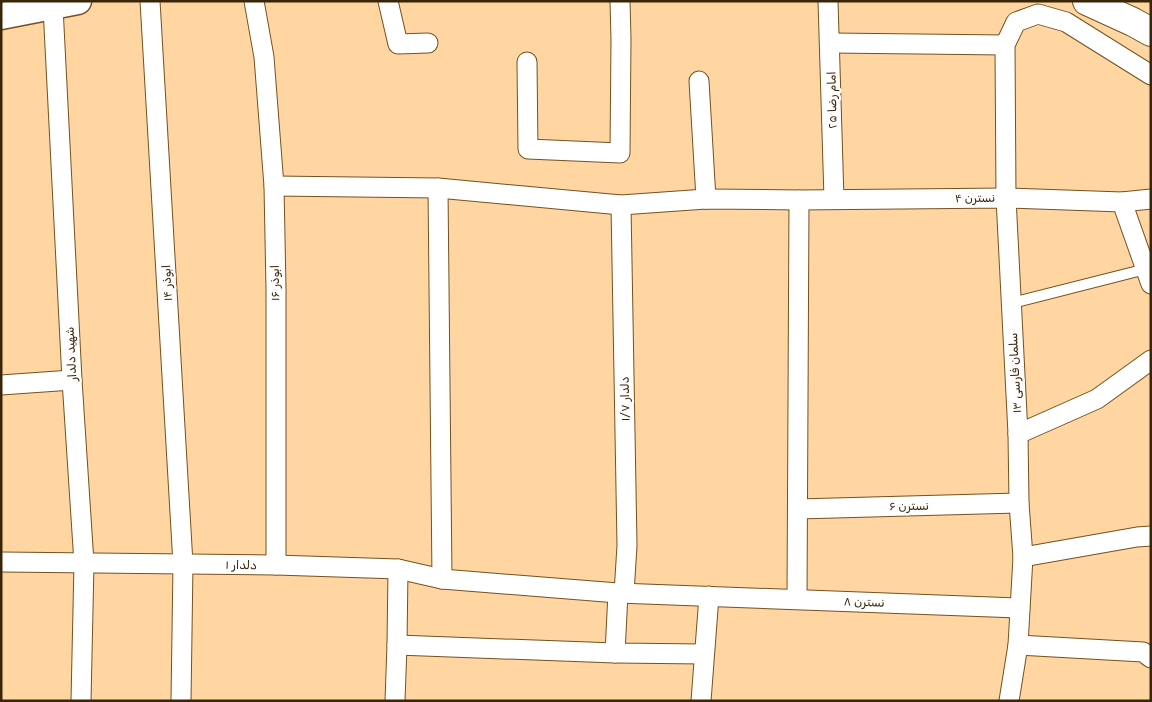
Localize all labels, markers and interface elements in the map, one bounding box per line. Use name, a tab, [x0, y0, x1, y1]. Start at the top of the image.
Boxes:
street label: امام رضا ۲۵	[824, 71, 842, 129]
street label: نسترن ۴	[955, 191, 995, 206]
street label: ابوذر ۱۴	[159, 264, 176, 302]
street label: ابوذر ۱۶	[268, 265, 283, 301]
street label: شهید دلدار	[63, 326, 80, 383]
street label: ۱۳ سلمان فارسی	[1006, 332, 1025, 414]
street label: دلدار ۱/۷	[618, 376, 633, 422]
street label: نسترن ۶	[889, 499, 929, 514]
street label: دلدار ۱	[225, 558, 257, 573]
street label: نسترن ۸	[843, 594, 885, 611]

